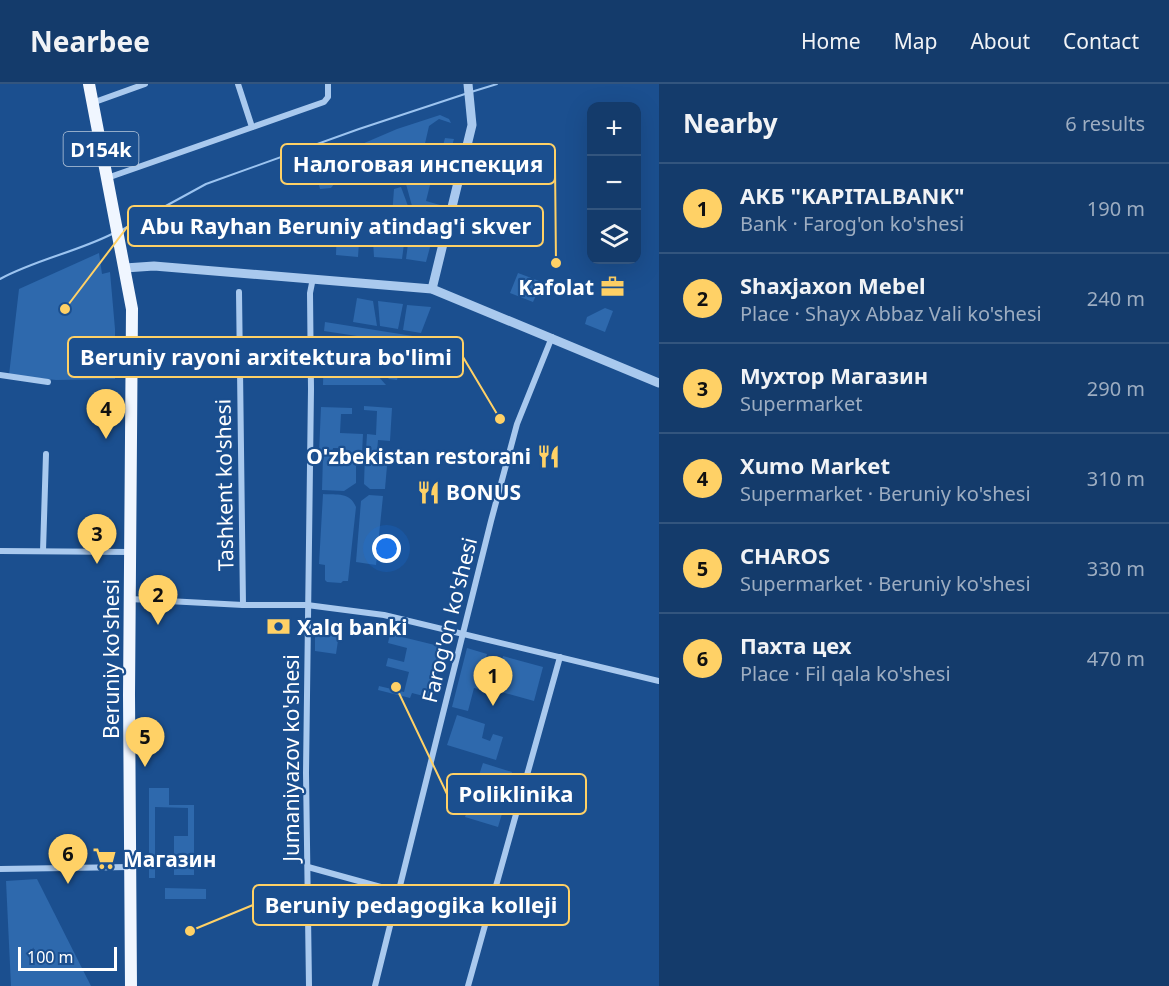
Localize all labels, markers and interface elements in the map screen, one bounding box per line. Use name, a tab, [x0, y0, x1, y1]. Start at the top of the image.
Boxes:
text: Nearbee	[30, 22, 150, 60]
text: Home	[801, 27, 861, 55]
text: Map	[894, 27, 937, 55]
text: About	[970, 27, 1030, 55]
text: Contact	[1063, 27, 1139, 55]
map controls	[587, 102, 641, 264]
button: +	[587, 102, 641, 156]
text: Nearby	[683, 105, 778, 141]
text: 6 results	[1065, 110, 1145, 137]
road number: D154k	[63, 132, 138, 166]
callout: Налоговая инспекция	[281, 144, 555, 184]
text: Налоговая инспекция	[293, 148, 543, 178]
button: −	[587, 156, 641, 210]
text: АКБ "KAPITALBANK"	[740, 180, 965, 210]
text: 1	[697, 195, 708, 222]
text: 190 m	[1087, 195, 1145, 222]
callout: Abu Rayhan Beruniy atindag'i skver	[128, 206, 543, 246]
text: Abu Rayhan Beruniy atindag'i skver	[141, 210, 532, 240]
button: layers	[587, 210, 641, 264]
text: Bank · Farog'on ko'shesi	[740, 210, 964, 237]
text: Shaxjaxon Mebel	[740, 270, 926, 300]
place label: Kafolat	[518, 273, 594, 301]
office icon: Kafolat	[599, 274, 625, 300]
text: 2	[697, 285, 708, 312]
text: 240 m	[1087, 285, 1145, 312]
text: Place · Shayx Abbaz Vali ko'shesi	[740, 300, 1042, 327]
callout: Beruniy rayoni arxitektura bo'limi	[68, 337, 463, 377]
text: Beruniy rayoni arxitektura bo'limi	[80, 341, 452, 371]
text: Мухтор Магазин	[740, 360, 928, 390]
text: 3	[697, 375, 708, 402]
text: 290 m	[1087, 375, 1145, 402]
pin: 4	[86, 390, 126, 439]
text: Supermarket	[740, 390, 863, 417]
street label: Tashkent ko'shesi	[209, 399, 239, 571]
place label: O'zbekistan restorani	[306, 442, 531, 470]
restaurant icon: O'zbekistan restorani	[536, 443, 562, 469]
text: Xumo Market	[740, 450, 890, 480]
text: 4	[697, 465, 708, 492]
text: 310 m	[1087, 465, 1145, 492]
place label: BONUS	[446, 478, 521, 506]
restaurant icon: BONUS	[415, 479, 441, 505]
text: Supermarket · Beruniy ko'shesi	[740, 480, 1031, 507]
pin: 3	[78, 514, 116, 564]
your location	[372, 534, 401, 563]
street label: Farog'on ko'shesi	[415, 534, 483, 706]
text: CHAROS	[740, 540, 830, 570]
text: 5	[697, 555, 708, 582]
text: 330 m	[1087, 555, 1145, 582]
text: Supermarket · Beruniy ko'shesi	[740, 570, 1031, 597]
pin: 2	[138, 576, 178, 625]
street label: Beruniy ko'shesi	[97, 579, 125, 739]
place label: Xalq banki	[297, 613, 407, 641]
bank icon: Xalq banki	[266, 614, 292, 640]
text: Пахта цех	[740, 630, 851, 660]
text: 6	[697, 645, 708, 672]
text: 470 m	[1087, 645, 1145, 672]
street label: Jumaniyazov ko'shesi	[277, 654, 305, 864]
pin: 1	[474, 656, 512, 706]
text: Place · Fil qala ko'shesi	[740, 660, 951, 687]
pin: 5	[126, 718, 164, 767]
callout: Poliklinika	[447, 774, 586, 814]
text: Poliklinika	[458, 778, 574, 808]
pin: 6	[48, 834, 88, 884]
place label: Магазин	[123, 845, 217, 873]
supermarket icon: Магазин	[92, 846, 118, 872]
callout: Beruniy pedagogika kolleji	[253, 885, 569, 925]
text: Beruniy pedagogika kolleji	[265, 889, 557, 919]
scale bar	[18, 944, 117, 972]
text: 100 m	[27, 946, 74, 968]

